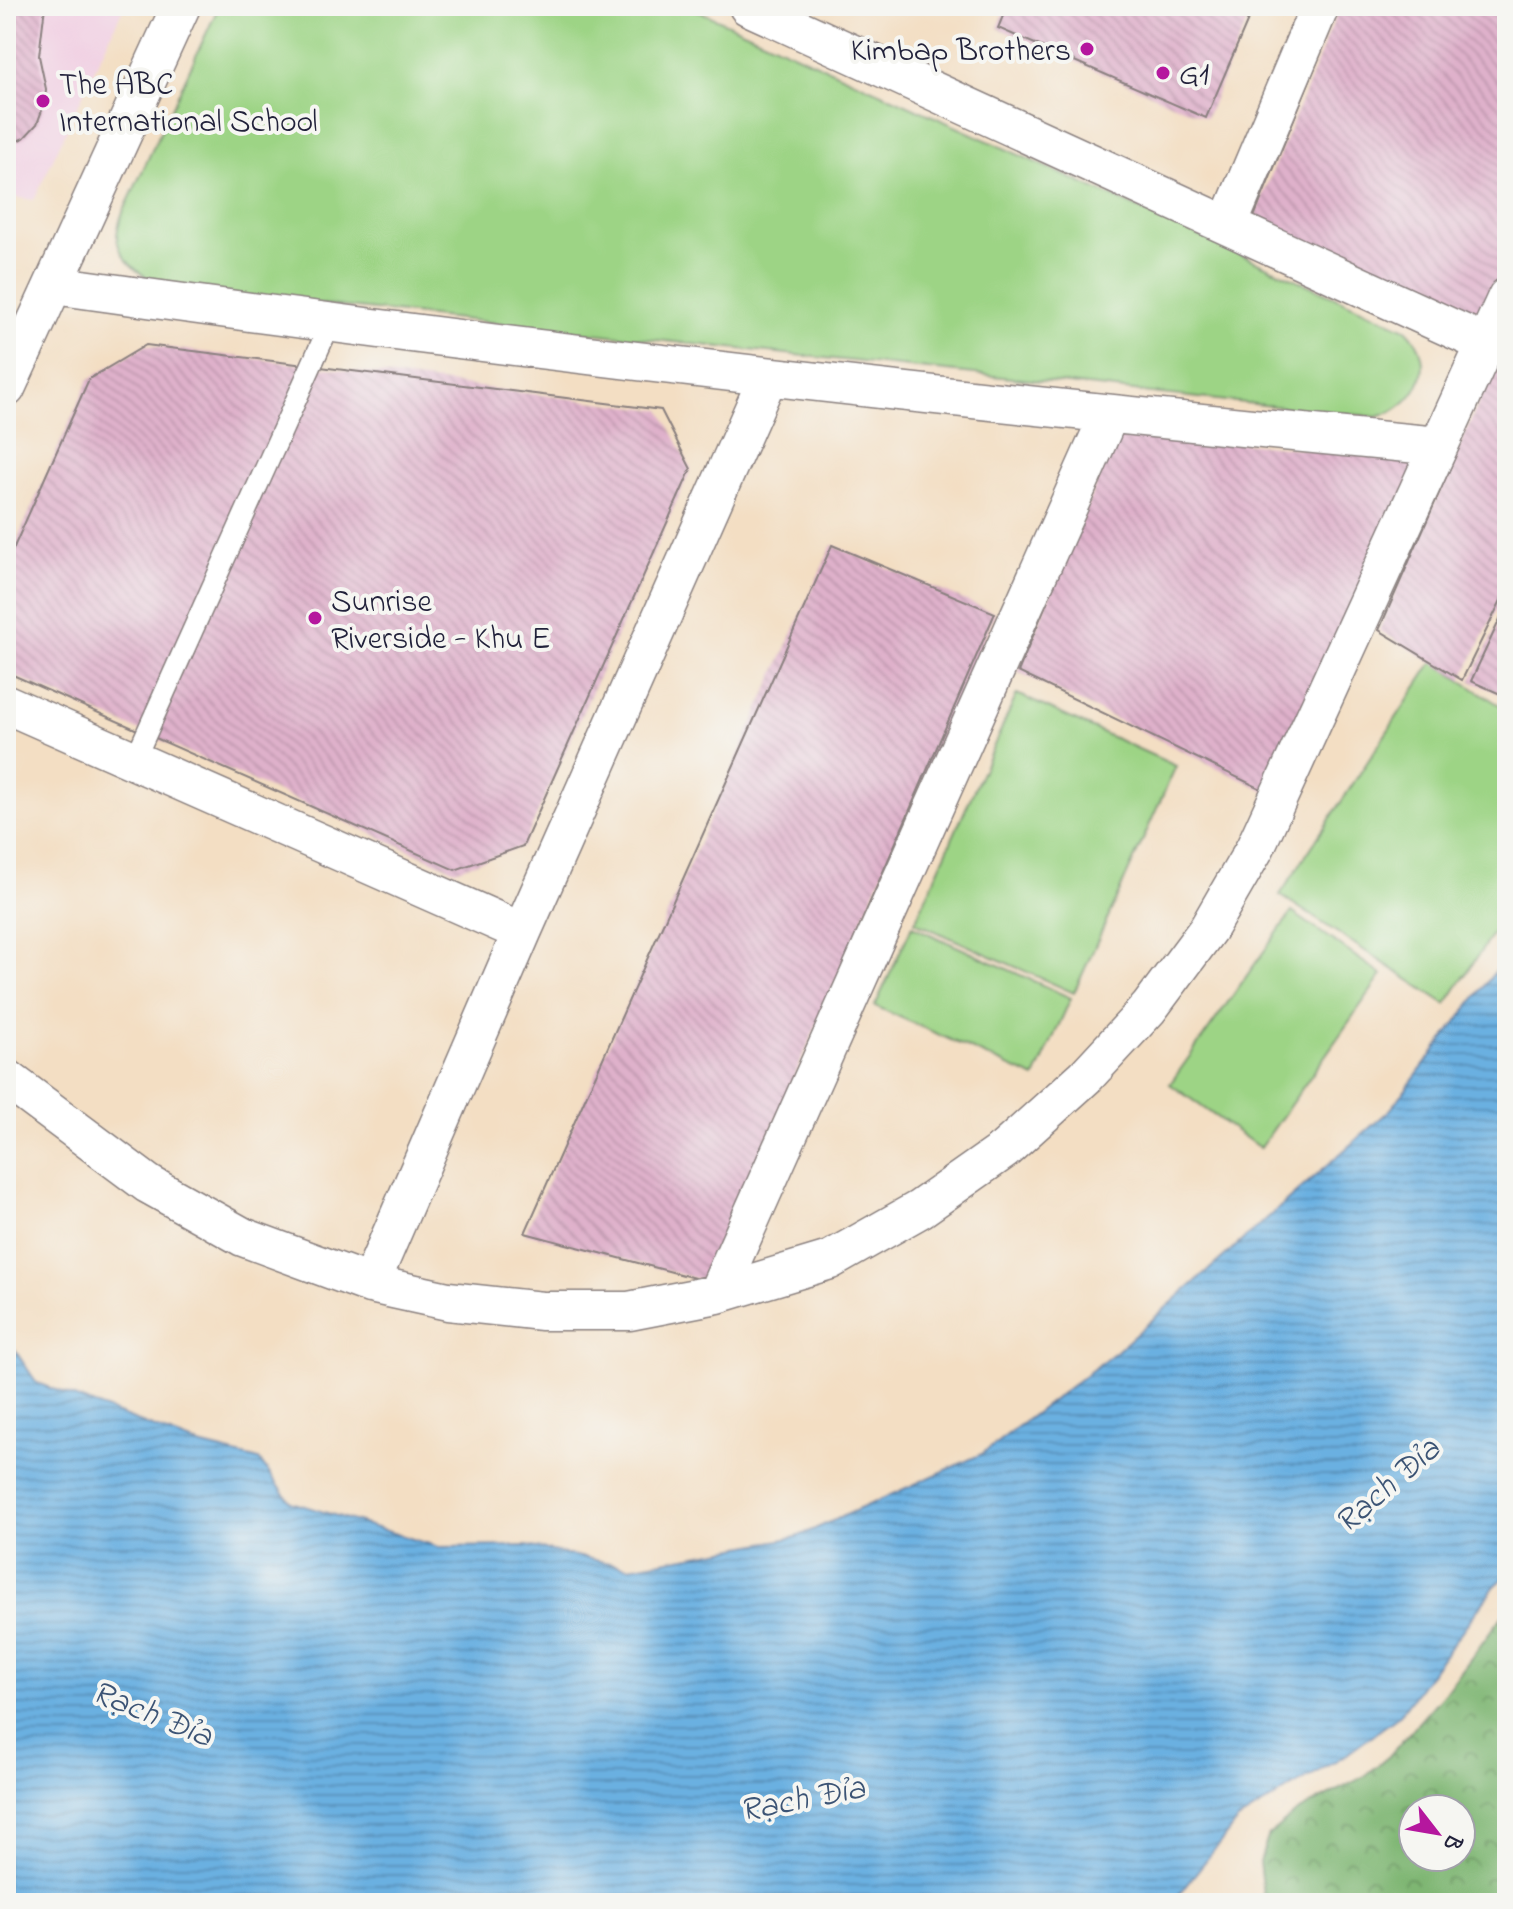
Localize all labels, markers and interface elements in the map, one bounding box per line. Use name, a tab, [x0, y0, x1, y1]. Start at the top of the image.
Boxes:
place label: Kimbap Brothers	[851, 29, 1071, 76]
marker: Kimbap Brothers	[1078, 40, 1096, 58]
place label: G1	[1179, 53, 1209, 100]
place label: The ABC International School	[59, 63, 318, 147]
marker: G1	[1154, 64, 1172, 82]
marker: The ABC International School	[34, 92, 52, 110]
place label: Sunrise Riverside - Khu E	[331, 580, 551, 664]
marker: Sunrise Riverside - Khu E	[306, 609, 324, 627]
water label: Rạch Đỉa	[1325, 1426, 1453, 1547]
water label: Rạch Đỉa	[84, 1669, 220, 1763]
water label: Rạch Đỉa	[736, 1764, 870, 1838]
north arrow	[1397, 1793, 1477, 1873]
text: B	[1434, 1826, 1470, 1857]

